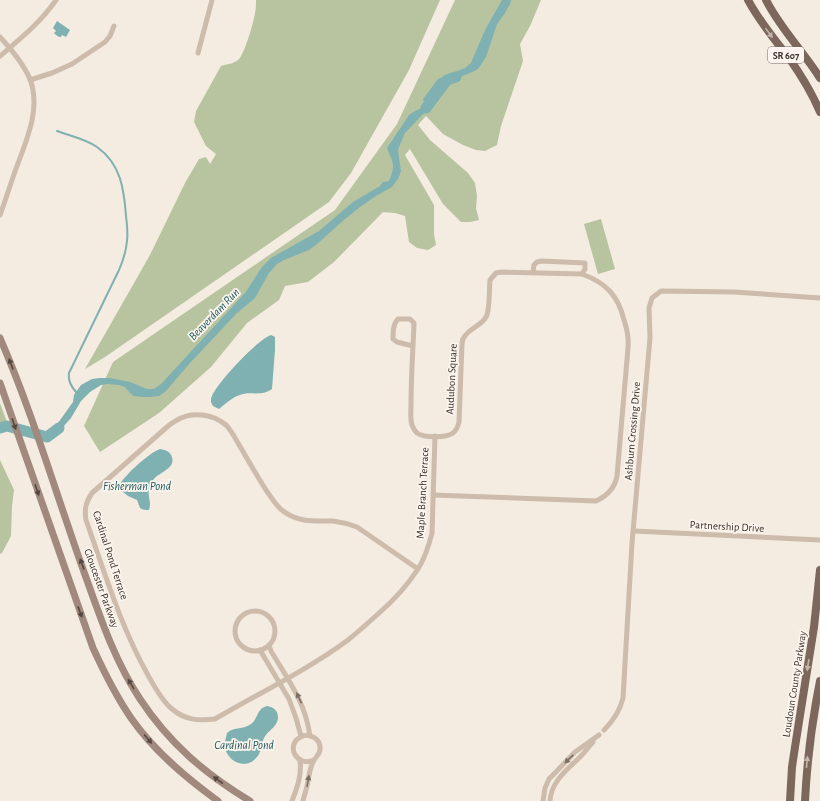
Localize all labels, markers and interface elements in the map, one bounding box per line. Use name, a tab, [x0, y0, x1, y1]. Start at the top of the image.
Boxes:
one-way arrow	[765, 28, 773, 38]
road number: SR 607	[768, 47, 804, 63]
water label: Beaverdam Run	[186, 286, 242, 342]
street label: Audubon Square	[444, 343, 459, 415]
one-way arrow	[7, 358, 13, 370]
street label: Ashburn Crossing Drive	[623, 381, 642, 481]
one-way arrow	[12, 418, 18, 430]
street label: Maple Branch Terrace	[415, 447, 430, 539]
water label: Fisherman Pond	[103, 480, 172, 492]
one-way arrow	[35, 484, 41, 496]
street label: Cardinal Pond Terrace	[91, 509, 130, 601]
street label: Partnership Drive	[689, 519, 764, 534]
street label: Gloucester Parkway	[82, 547, 121, 629]
one-way arrow	[78, 558, 84, 570]
one-way arrow	[78, 607, 84, 619]
street label: Loudoun County Parkway	[781, 630, 808, 738]
one-way arrow	[805, 659, 811, 672]
one-way arrow	[127, 678, 134, 690]
one-way arrow	[296, 693, 302, 704]
one-way arrow	[143, 733, 152, 744]
water label: Cardinal Pond	[214, 739, 275, 751]
one-way arrow	[564, 754, 574, 764]
one-way arrow	[804, 756, 811, 768]
one-way arrow	[305, 774, 311, 787]
one-way arrow	[212, 776, 223, 784]

